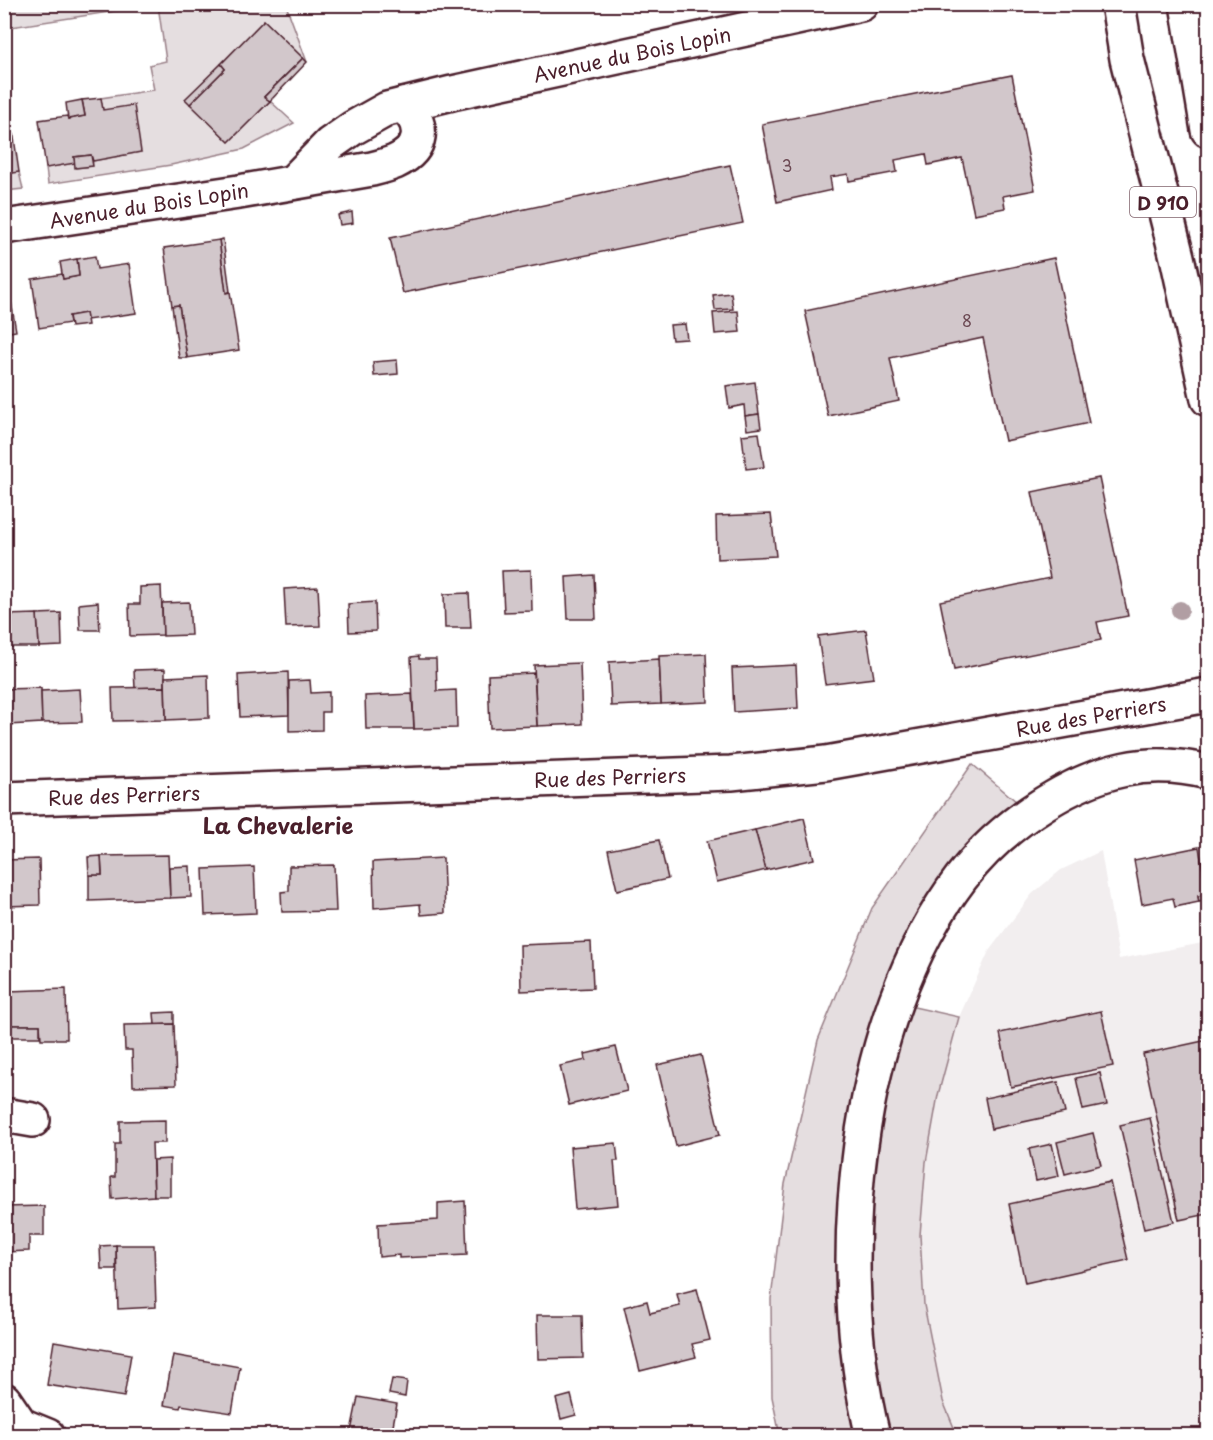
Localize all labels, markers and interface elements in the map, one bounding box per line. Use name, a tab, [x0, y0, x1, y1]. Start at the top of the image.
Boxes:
street label: Avenue du Bois Lopin	[530, 18, 734, 90]
house number: 3	[782, 153, 792, 177]
street label: Avenue du Bois Lopin	[47, 174, 251, 236]
road number: D 910	[1130, 187, 1196, 217]
house number: 8	[962, 308, 972, 332]
street label: Rue des Perriers	[1013, 688, 1169, 744]
street label: Rue des Perriers	[533, 759, 687, 795]
street label: Rue des Perriers	[47, 777, 201, 813]
district label: La Chevalerie	[203, 808, 353, 841]

